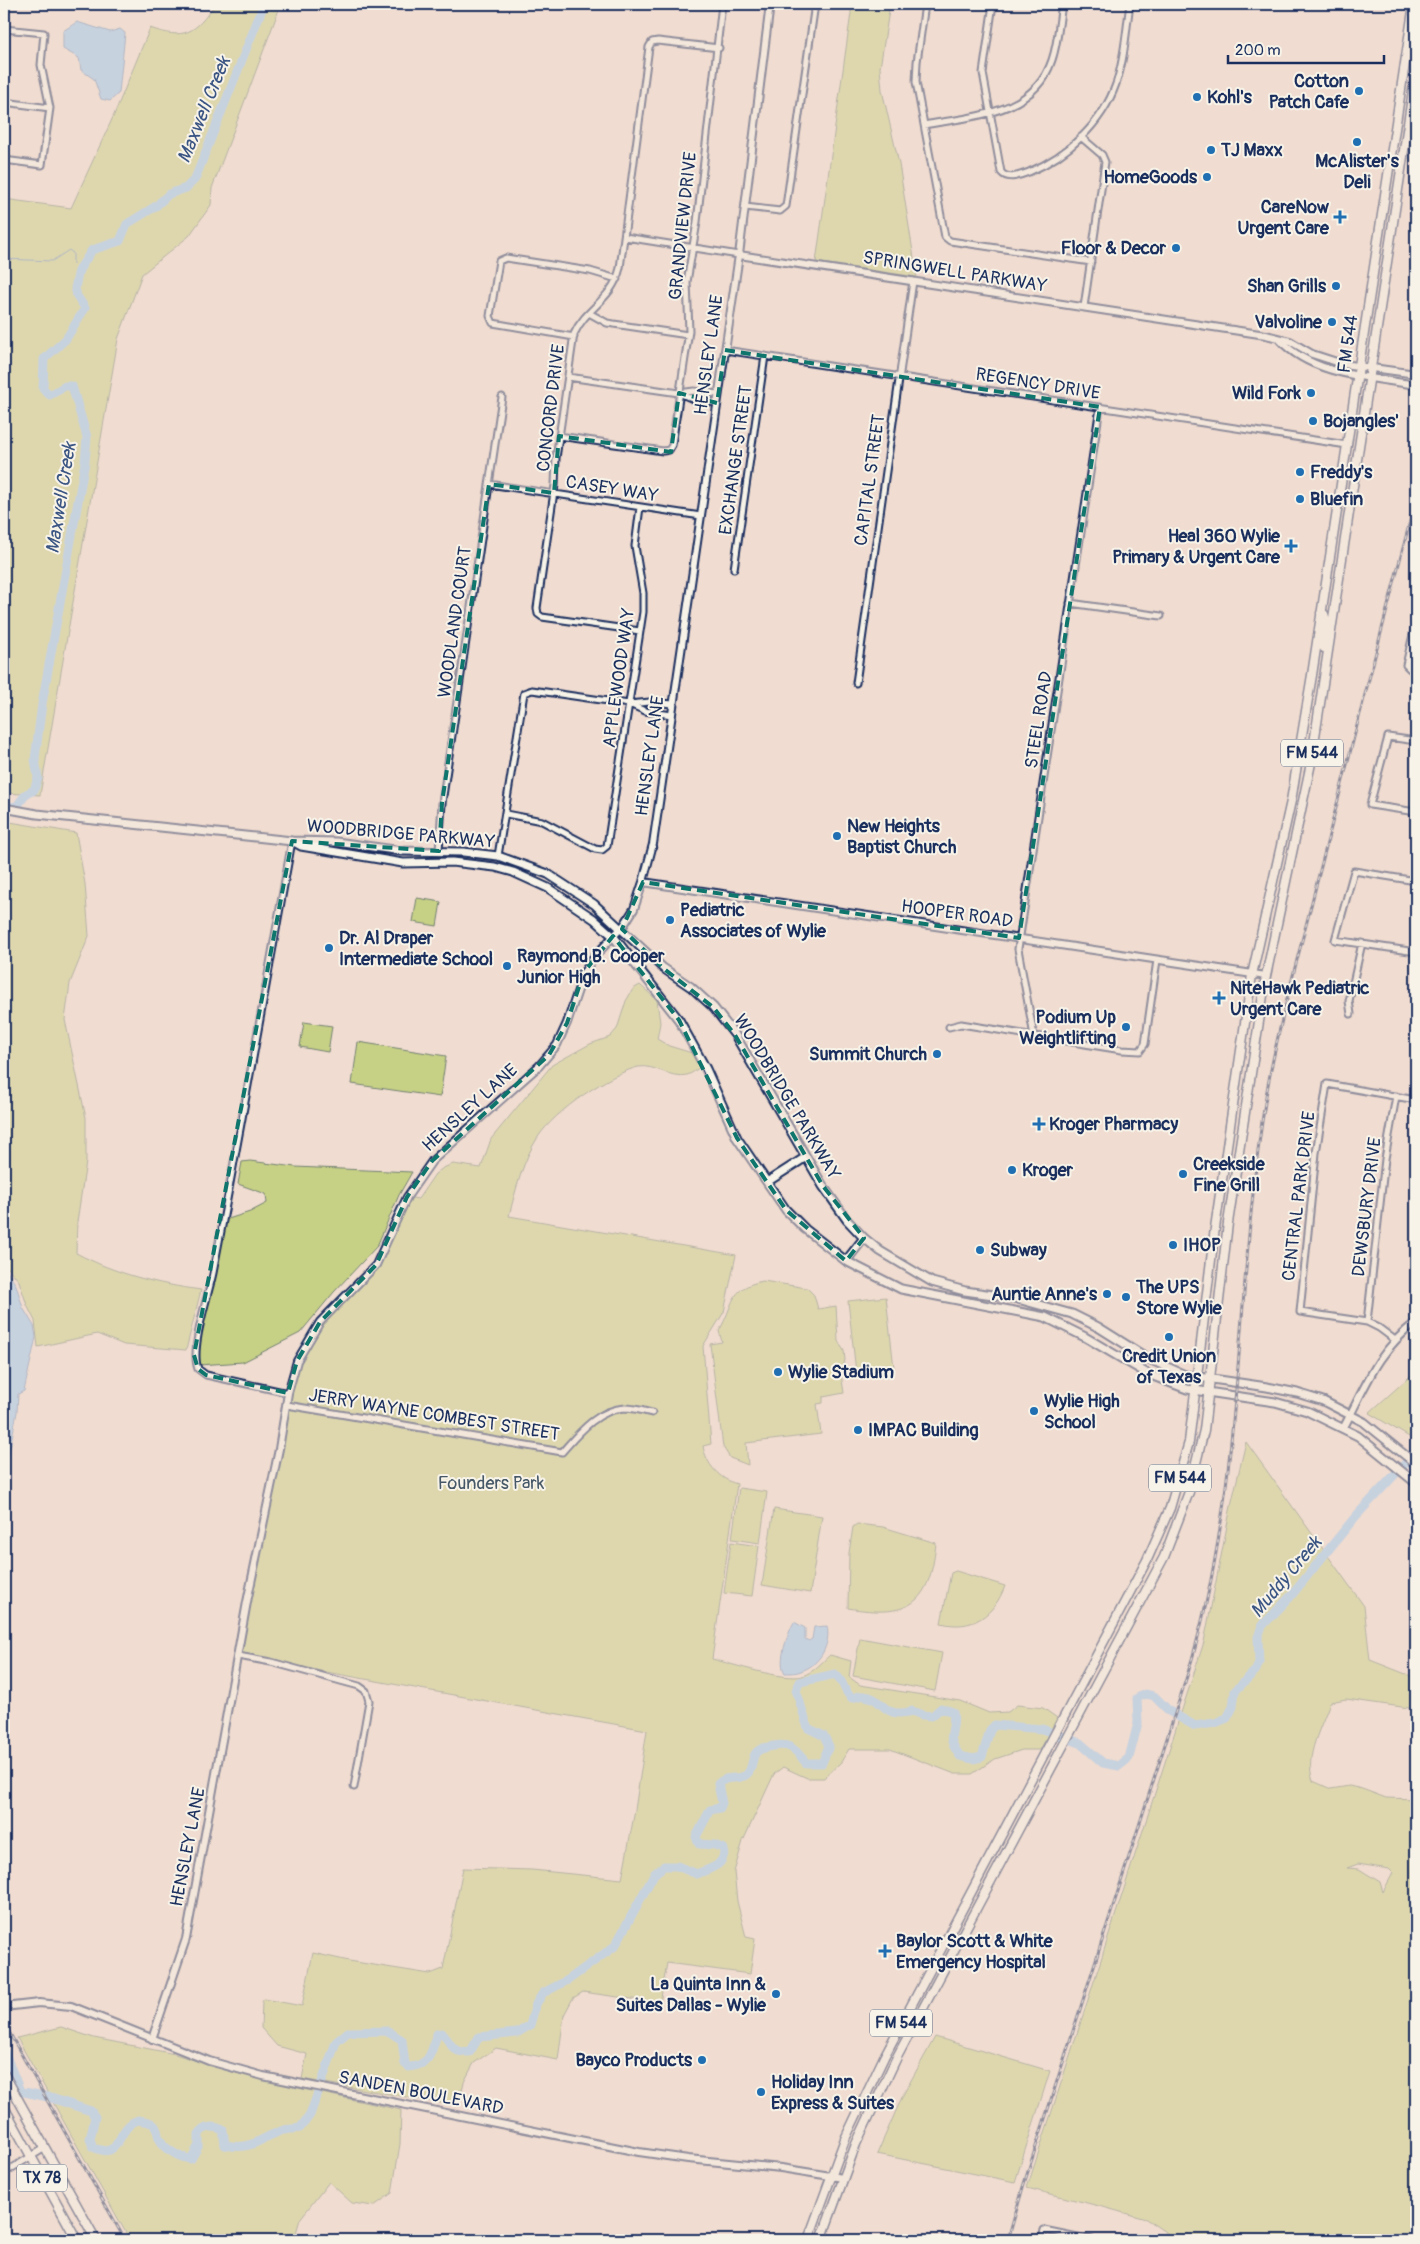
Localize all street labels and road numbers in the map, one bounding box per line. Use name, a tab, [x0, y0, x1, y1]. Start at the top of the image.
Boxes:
street label: GRANDVIEW DRIVE	[664, 151, 702, 301]
street label: SPRINGWELL PARKWAY	[861, 246, 1049, 298]
street label: HENSLEY LANE	[689, 293, 729, 417]
street label: FM 544	[1333, 313, 1364, 374]
street label: CONCORD DRIVE	[532, 343, 570, 473]
street label: REGENCY DRIVE	[974, 363, 1102, 405]
street label: EXCHANGE STREET	[714, 384, 758, 536]
street label: CAPITAL STREET	[849, 413, 891, 547]
street label: CASEY WAY	[564, 470, 660, 508]
street label: WOODLAND COURT	[433, 545, 477, 699]
street label: APPLEWOOD WAY	[598, 606, 640, 749]
street label: STEEL ROAD	[1020, 670, 1058, 770]
street label: HENSLEY LANE	[630, 694, 670, 818]
road number: FM 544	[1281, 740, 1343, 766]
street label: WOODBRIDGE PARKWAY	[306, 814, 497, 854]
street label: HOOPER ROAD	[900, 895, 1014, 933]
street label: WOODBRIDGE PARKWAY	[728, 1010, 846, 1184]
street label: HENSLEY LANE	[417, 1059, 523, 1157]
street label: CENTRAL PARK DRIVE	[1277, 1110, 1321, 1282]
street label: DEWSBURY DRIVE	[1347, 1136, 1387, 1278]
street label: JERRY WAYNE COMBEST STREET	[307, 1384, 561, 1446]
road number: FM 544	[1149, 1465, 1211, 1492]
street label: HENSLEY LANE	[165, 1785, 211, 1909]
road number: FM 544	[870, 2010, 932, 2036]
street label: SANDEN BOULEVARD	[337, 2066, 505, 2120]
road number: TX 78	[17, 2164, 67, 2192]

